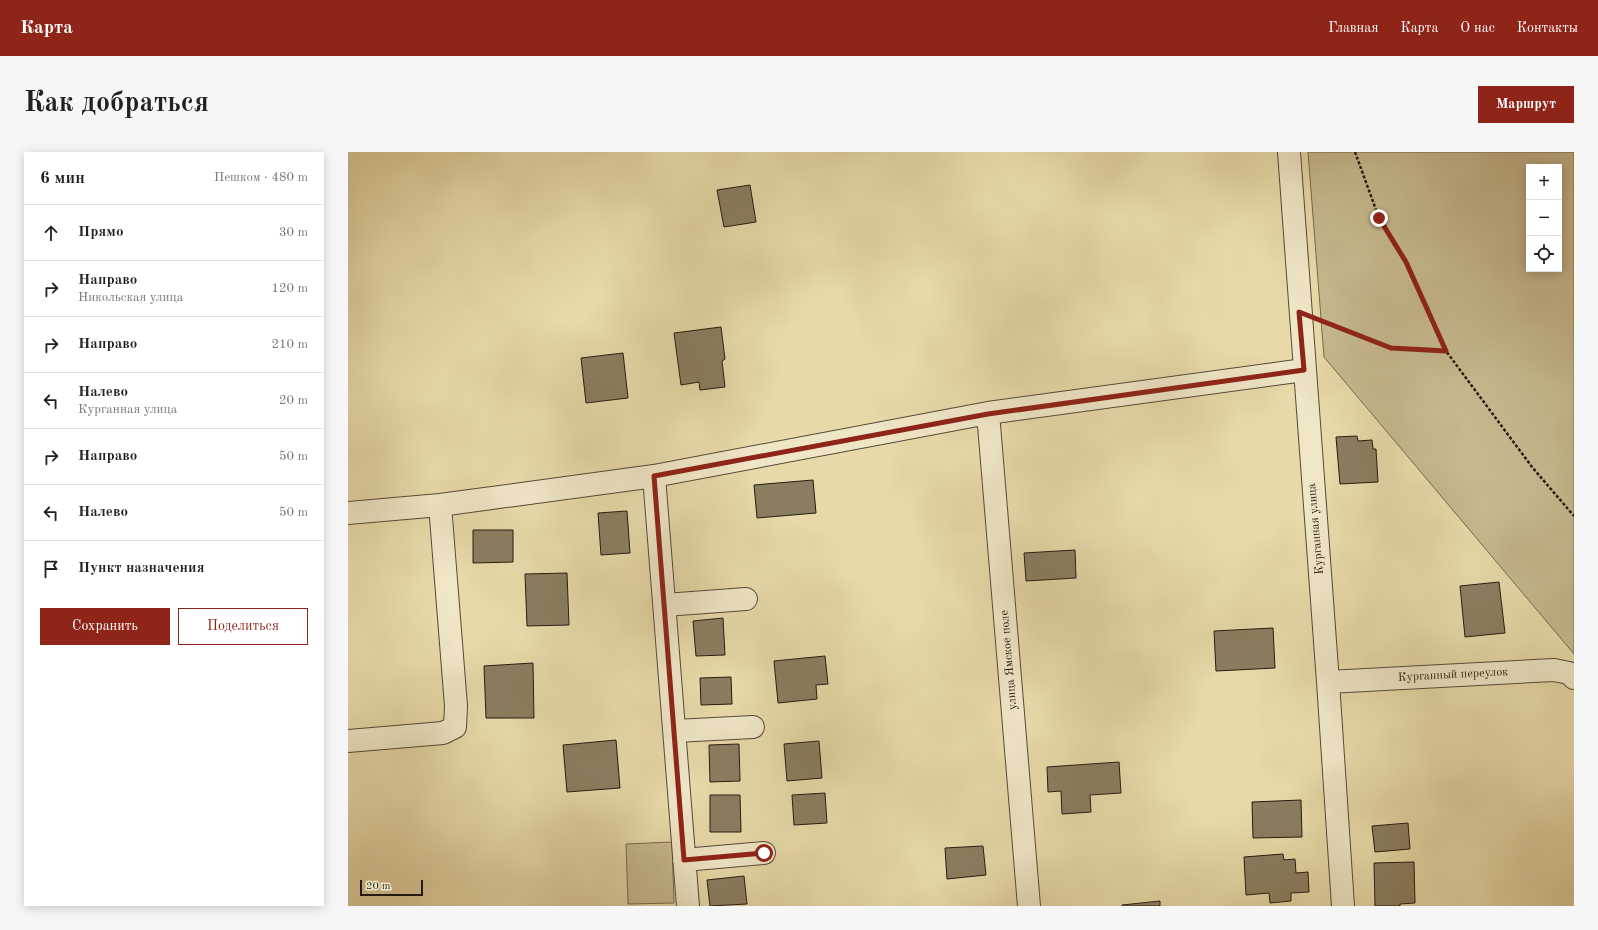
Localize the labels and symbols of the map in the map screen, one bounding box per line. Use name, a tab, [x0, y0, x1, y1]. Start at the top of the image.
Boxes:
route end	[1370, 209, 1388, 227]
street label: Курганная улица	[1306, 483, 1326, 575]
street label: улица Ямское поле	[999, 609, 1019, 710]
street label: Курганный переулок	[1397, 666, 1509, 684]
route start	[755, 844, 773, 862]
scale bar	[360, 878, 423, 897]

